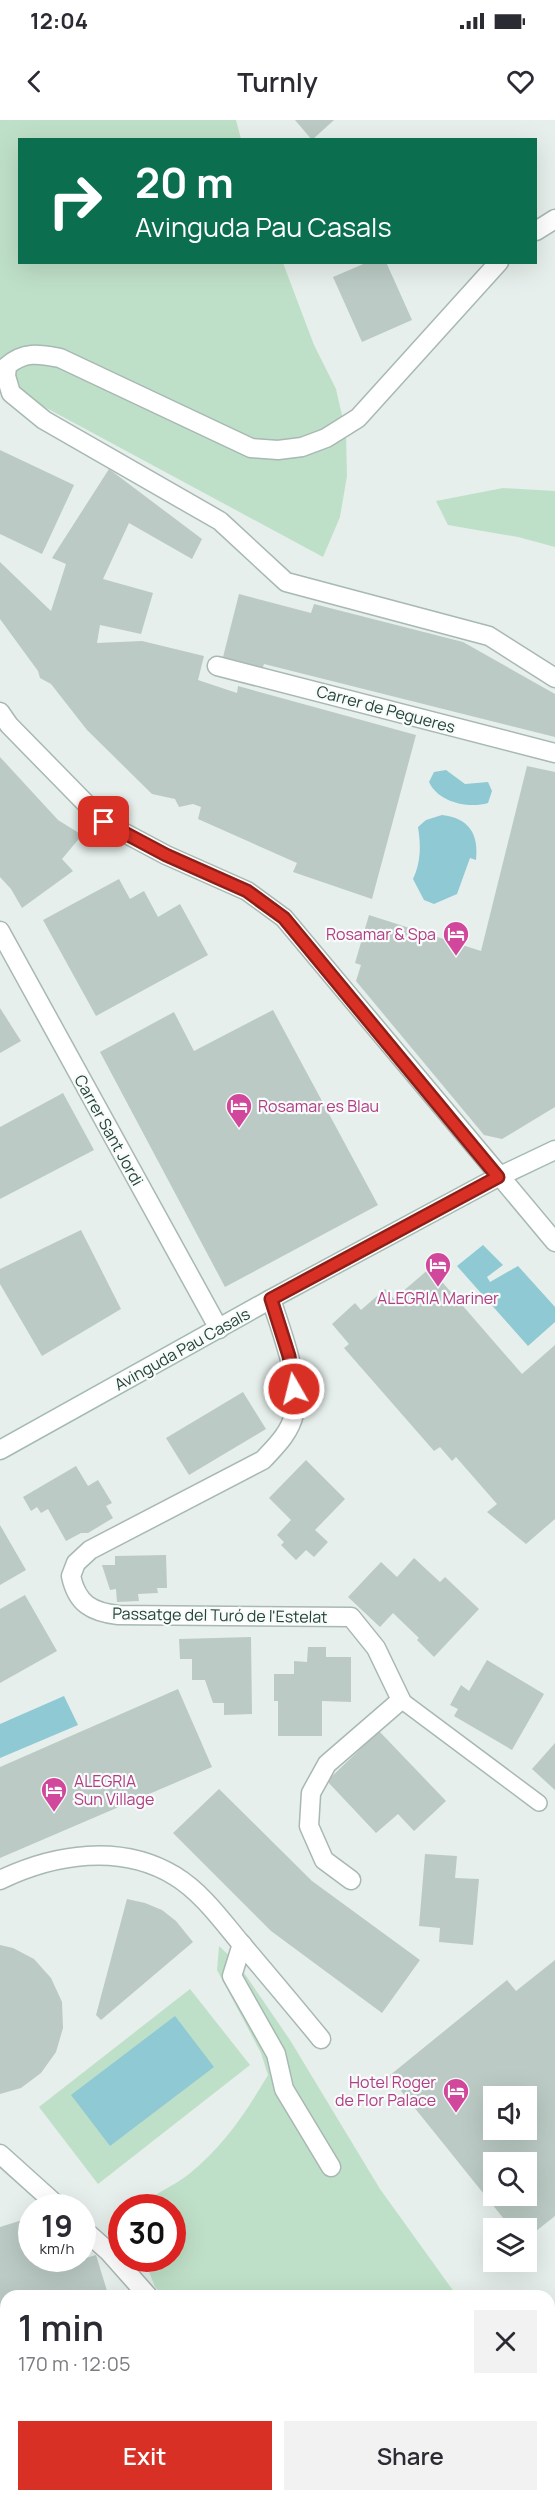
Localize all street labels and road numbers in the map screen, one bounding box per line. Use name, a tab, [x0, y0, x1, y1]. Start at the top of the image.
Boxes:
street label: Carrer de Pegueres	[314, 680, 458, 738]
street label: Carrer Sant Jordi	[69, 1071, 149, 1189]
street label: Avinguda Pau Casals	[110, 1303, 254, 1395]
street label: Passatge del Turó de l'Estelat	[112, 1602, 328, 1628]

